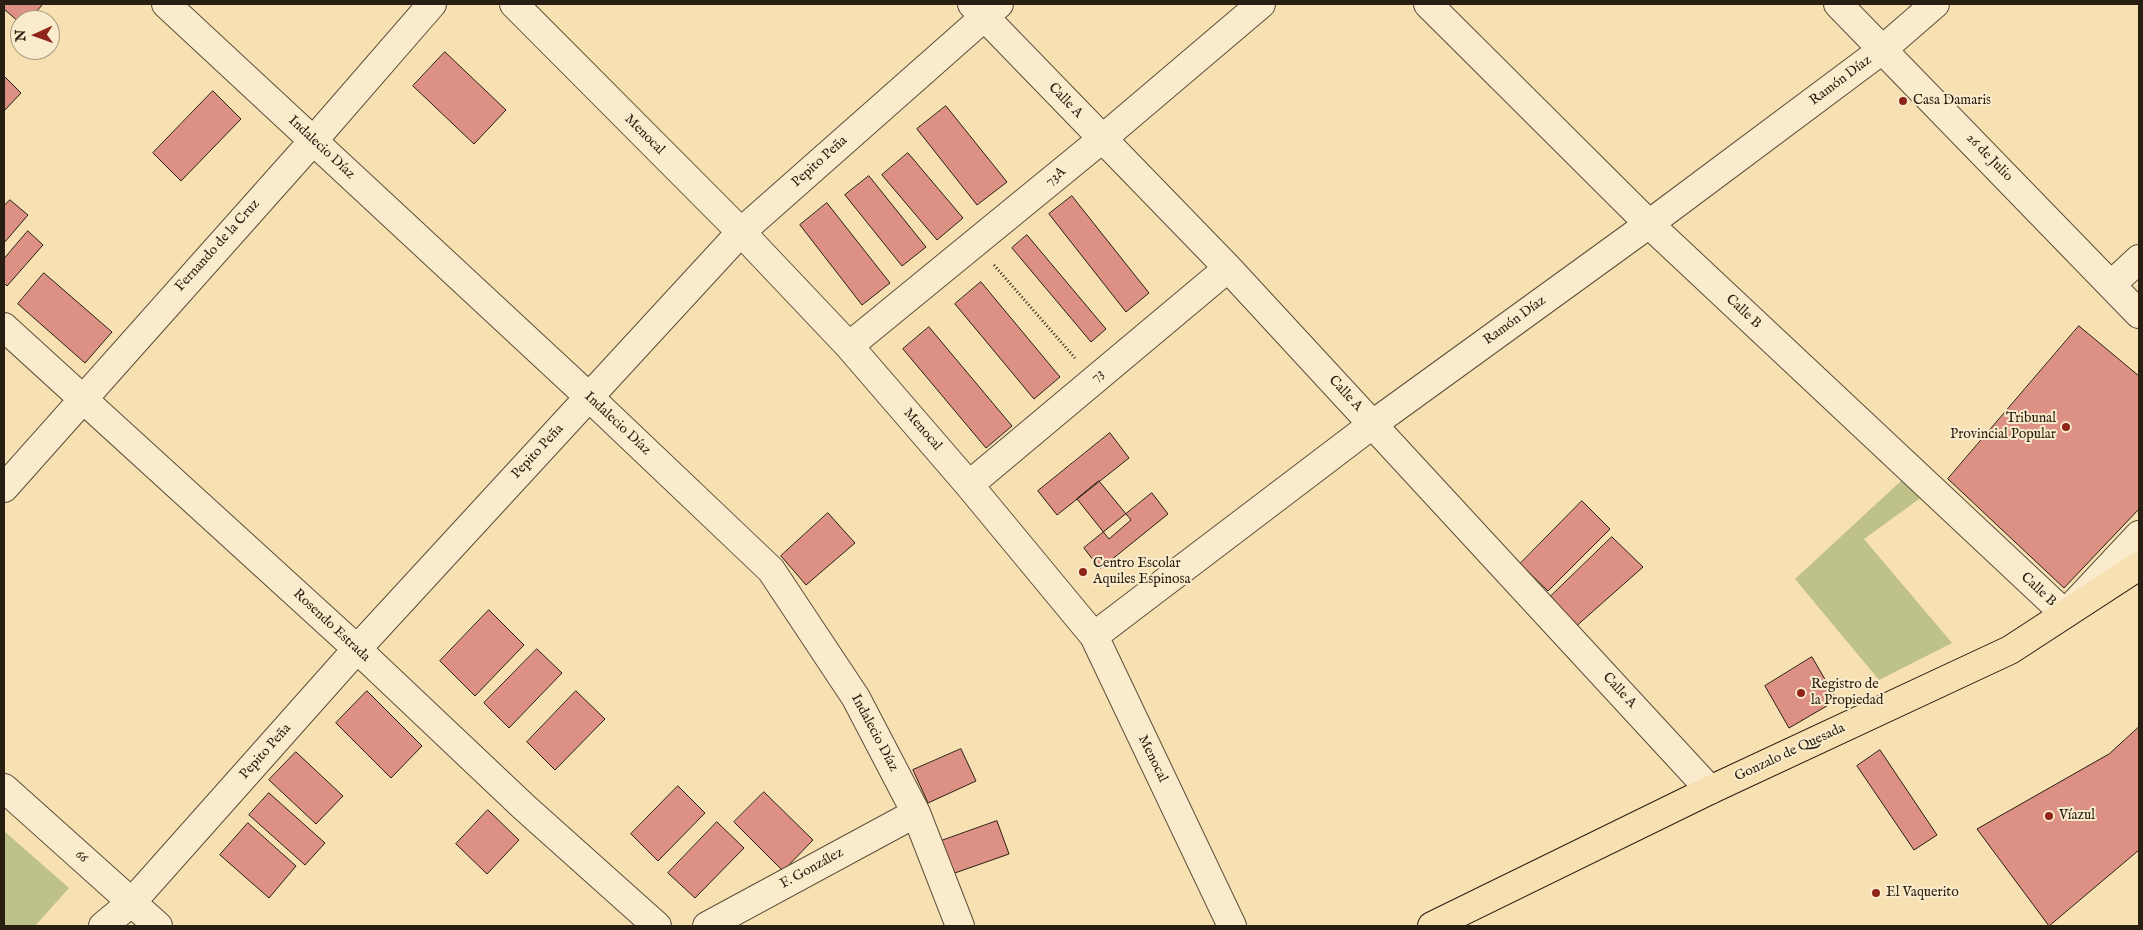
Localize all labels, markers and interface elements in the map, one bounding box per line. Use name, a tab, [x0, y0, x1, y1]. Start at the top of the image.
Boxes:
north arrow	[10, 10, 60, 60]
text: N	[12, 29, 30, 42]
street label: Ramón Díaz	[1807, 52, 1875, 110]
street label: Calle A	[1044, 80, 1086, 122]
place label: Casa Damaris	[1913, 93, 1991, 109]
marker: Casa Damaris	[1897, 95, 1909, 107]
street label: Menocal	[620, 111, 668, 159]
street label: Indalecio Díaz	[284, 113, 358, 183]
street label: 26 de Julio	[1962, 131, 2016, 185]
street label: Pepito Peña	[789, 133, 851, 191]
street label: 73A	[1042, 164, 1070, 190]
street label: Fernando de la Cruz	[172, 196, 264, 296]
street label: Calle B	[1722, 291, 1764, 333]
street label: Ramón Díaz	[1481, 293, 1549, 349]
street label: 73	[1088, 366, 1108, 386]
street label: Calle A	[1324, 373, 1366, 415]
street label: Indalecio Díaz	[580, 389, 654, 459]
street label: Menocal	[899, 405, 945, 455]
place label: Tribunal Provincial Popular	[1950, 411, 2056, 444]
street label: Pepito Peña	[508, 421, 568, 483]
marker: Tribunal Provincial Popular	[2060, 421, 2072, 433]
place label: Centro Escolar Aquiles Espinosa	[1093, 556, 1190, 588]
marker: Centro Escolar Aquiles Espinosa	[1077, 566, 1089, 578]
street label: Calle B	[2017, 569, 2059, 611]
street label: Rosendo Estrada	[289, 586, 373, 666]
street label: Calle A	[1598, 670, 1640, 712]
place label: Registro de la Propiedad	[1811, 677, 1883, 710]
marker: Registro de la Propiedad	[1795, 687, 1807, 699]
street label: Indalecio Díaz	[847, 692, 901, 774]
street label: Gonzalo de Quesada	[1732, 720, 1848, 786]
street label: Pepito Peña	[237, 721, 295, 783]
street label: Menocal	[1133, 733, 1171, 785]
place label: Víazul	[2059, 808, 2095, 824]
marker: Víazul	[2043, 810, 2055, 822]
street label: F. González	[777, 845, 847, 893]
street label: 66	[71, 847, 91, 867]
place label: El Vaquerito	[1886, 885, 1959, 901]
marker: El Vaquerito	[1870, 887, 1882, 899]

